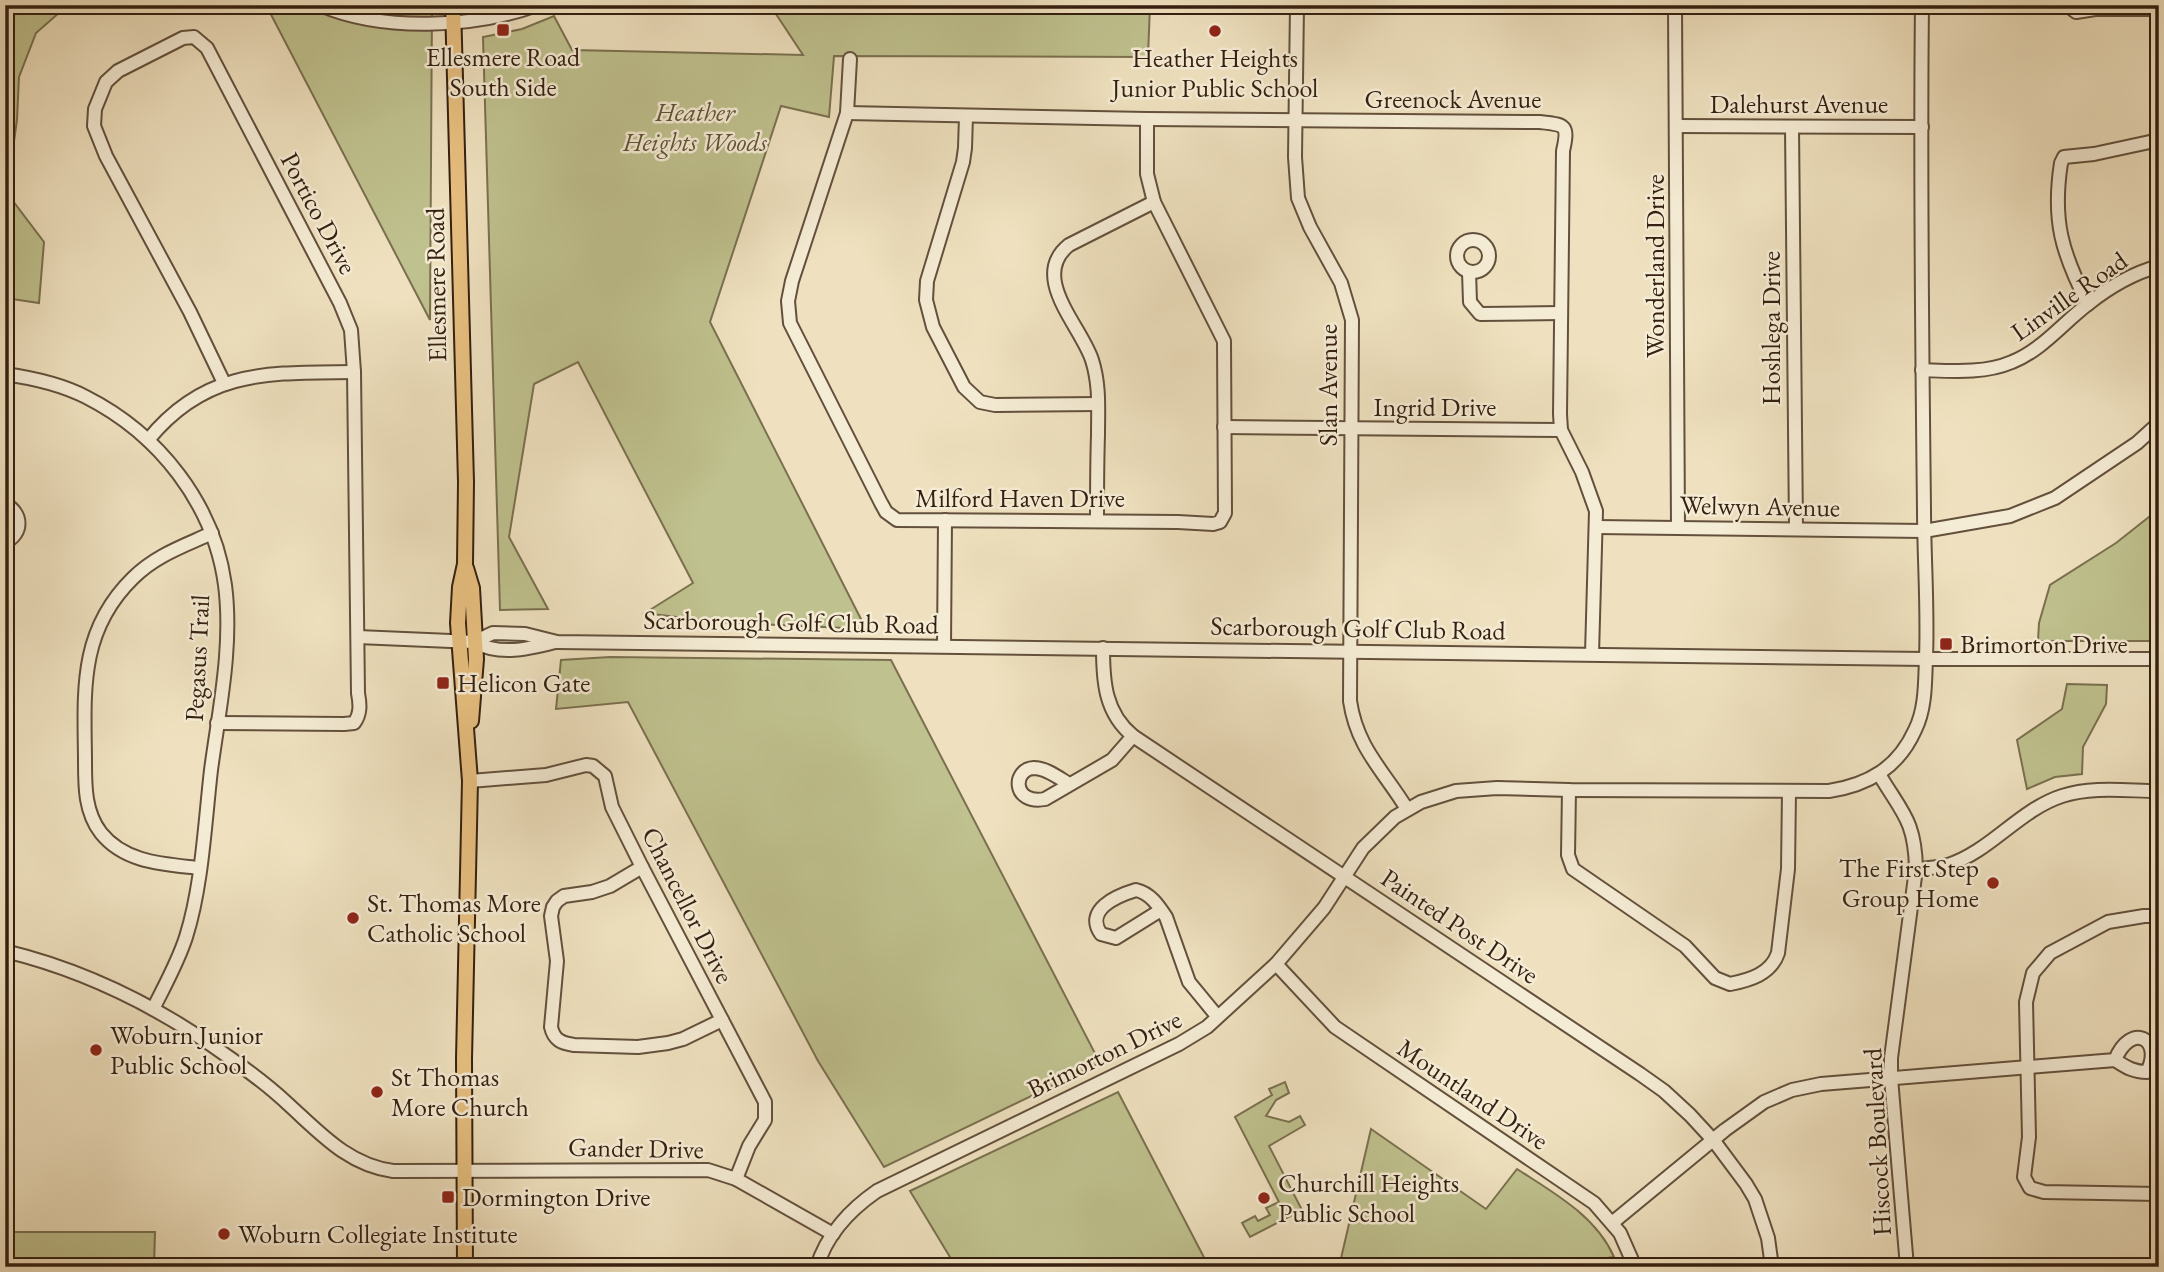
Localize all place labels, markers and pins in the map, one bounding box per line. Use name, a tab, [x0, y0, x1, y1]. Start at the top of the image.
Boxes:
marker: Ellesmere Road South Side	[495, 22, 511, 38]
marker: Heather Heights Junior Public School	[1207, 23, 1223, 39]
place label: Ellesmere Road South Side	[426, 40, 581, 104]
place label: Heather Heights Junior Public School	[1110, 41, 1318, 105]
place label: Brimorton Drive	[1960, 627, 2128, 661]
marker: Brimorton Drive	[1938, 636, 1954, 652]
place label: Helicon Gate	[457, 666, 590, 700]
marker: Helicon Gate	[435, 675, 451, 691]
place label: The First Step Group Home	[1839, 851, 1979, 915]
marker: The First Step Group Home	[1985, 875, 2001, 891]
place label: St. Thomas More Catholic School	[367, 886, 541, 950]
marker: St. Thomas More Catholic School	[345, 910, 361, 926]
place label: Woburn Junior Public School	[110, 1018, 263, 1082]
marker: Woburn Junior Public School	[88, 1042, 104, 1058]
place label: St Thomas More Church	[391, 1060, 529, 1124]
marker: St Thomas More Church	[369, 1084, 385, 1100]
place label: Churchill Heights Public School	[1278, 1166, 1459, 1230]
place label: Dormington Drive	[462, 1180, 650, 1214]
marker: Dormington Drive	[440, 1189, 456, 1205]
marker: Churchill Heights Public School	[1256, 1190, 1272, 1206]
place label: Woburn Collegiate Institute	[238, 1217, 518, 1251]
marker: Woburn Collegiate Institute	[216, 1226, 232, 1242]

